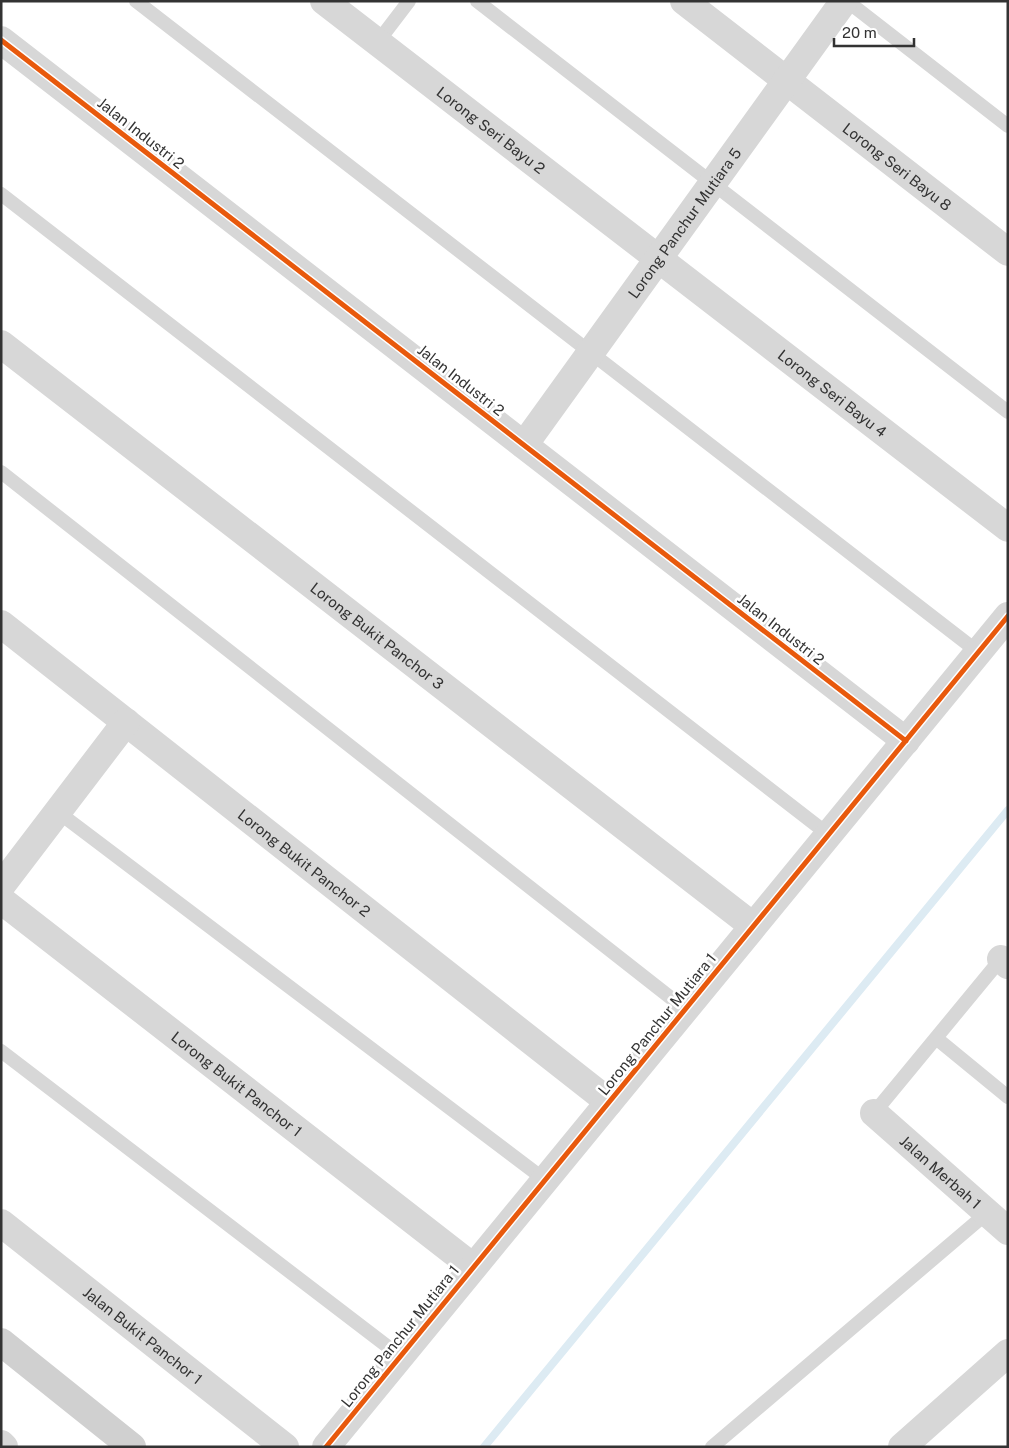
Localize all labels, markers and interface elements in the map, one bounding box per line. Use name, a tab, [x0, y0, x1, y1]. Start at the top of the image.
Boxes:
scale bar	[834, 15, 914, 47]
text: 20 m	[842, 24, 877, 41]
street label: Lorong Seri Bayu 2	[434, 83, 549, 177]
street label: Jalan Industri 2	[94, 94, 188, 172]
street label: Lorong Seri Bayu 8	[840, 119, 955, 214]
street label: Lorong Panchur Mutiara 5	[624, 144, 744, 301]
street label: Jalan Industri 2	[414, 341, 508, 419]
street label: Lorong Seri Bayu 4	[775, 346, 890, 440]
street label: Lorong Bukit Panchor 3	[307, 578, 447, 692]
street label: Jalan Industri 2	[734, 590, 828, 668]
street label: Lorong Bukit Panchor 2	[235, 805, 374, 920]
street label: Lorong Panchur Mutiara 1	[595, 950, 719, 1098]
street label: Lorong Bukit Panchor 1	[168, 1028, 306, 1139]
street label: Jalan Merbah 1	[897, 1132, 985, 1212]
street label: Lorong Panchur Mutiara 1	[338, 1262, 462, 1410]
street label: Jalan Bukit Panchor 1	[80, 1283, 206, 1387]

